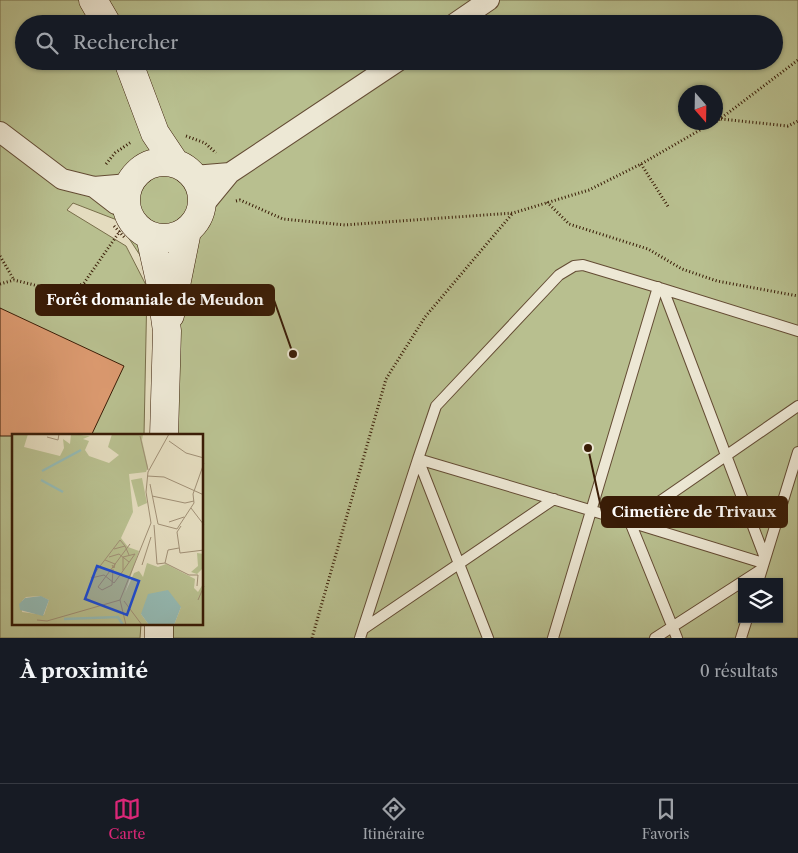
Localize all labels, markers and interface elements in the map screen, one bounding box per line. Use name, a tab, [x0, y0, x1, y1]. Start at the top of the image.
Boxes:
search box	[15, 15, 783, 70]
icon: search	[33, 29, 61, 57]
text: Rechercher	[73, 31, 178, 54]
north arrow	[678, 85, 723, 130]
callout: Forêt domaniale de Meudon	[36, 285, 274, 315]
text: Forêt domaniale de Meudon	[46, 290, 264, 309]
inset map	[12, 434, 204, 626]
callout: Cimetière de Trivaux	[602, 497, 787, 527]
text: Cimetière de Trivaux	[612, 502, 776, 521]
map controls	[738, 578, 783, 623]
button: layers	[738, 578, 783, 623]
text: À proximité	[20, 658, 148, 683]
text: 0 résultats	[700, 661, 778, 681]
tab: Carte	[109, 795, 145, 843]
tab: Itinéraire	[363, 795, 425, 843]
tab: Favoris	[642, 795, 689, 843]

